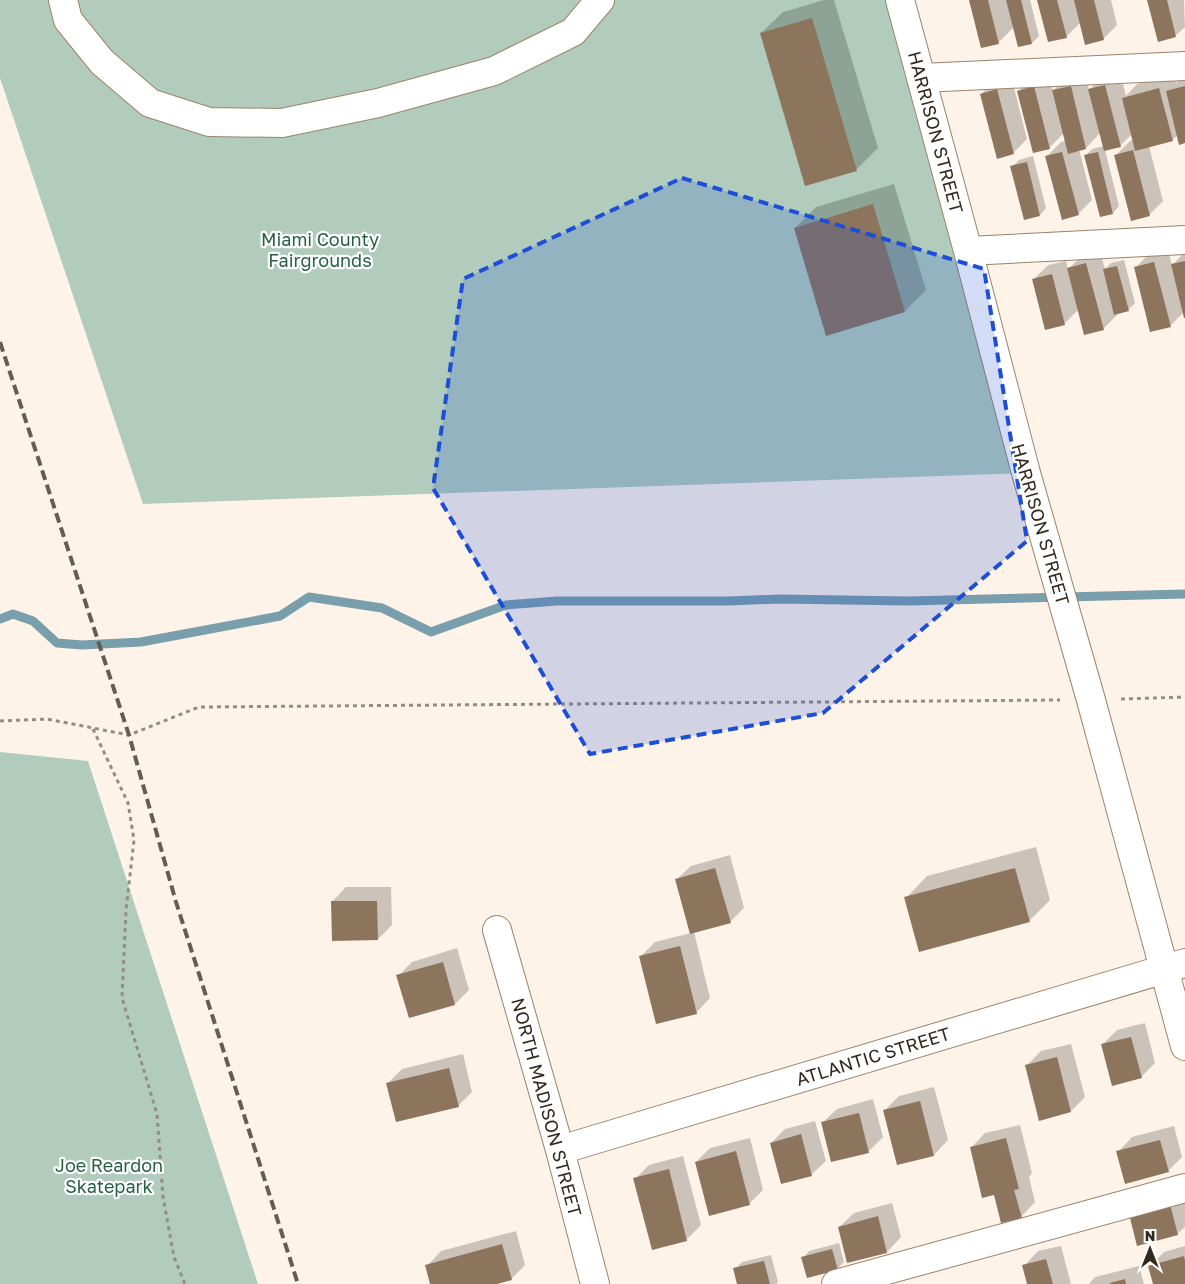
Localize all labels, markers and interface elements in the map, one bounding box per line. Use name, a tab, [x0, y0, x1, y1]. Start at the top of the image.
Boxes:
street label: HARRISON STREET	[904, 49, 968, 215]
park label: Miami County Fairgrounds	[261, 228, 379, 271]
street label: HARRISON STREET	[1007, 441, 1075, 607]
street label: NORTH MADISON STREET	[507, 995, 587, 1219]
street label: ATLANTIC STREET	[793, 1022, 953, 1090]
park label: Joe Reardon Skatepark	[55, 1154, 163, 1197]
north arrow	[1125, 1224, 1175, 1274]
text: N	[1145, 1227, 1155, 1244]

